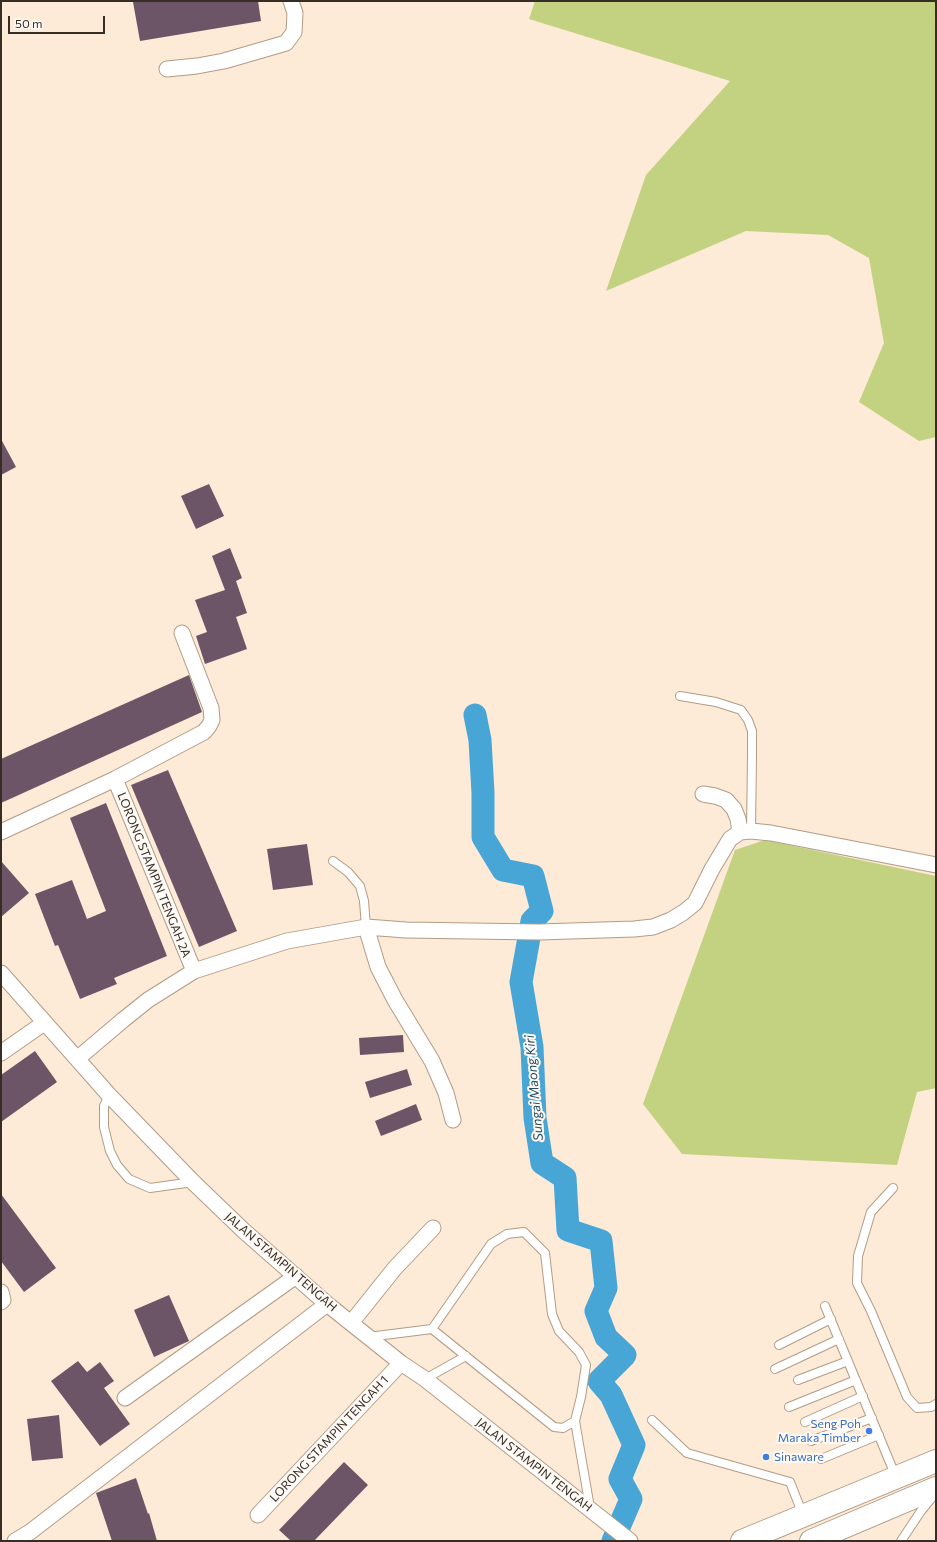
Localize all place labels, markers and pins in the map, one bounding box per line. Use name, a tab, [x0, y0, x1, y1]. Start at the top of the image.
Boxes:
place label: Seng Poh Maraka Timber	[778, 1417, 861, 1445]
marker: Seng Poh Maraka Timber	[864, 1426, 874, 1436]
place label: Sinaware	[774, 1450, 824, 1464]
marker: Sinaware	[761, 1452, 771, 1462]

